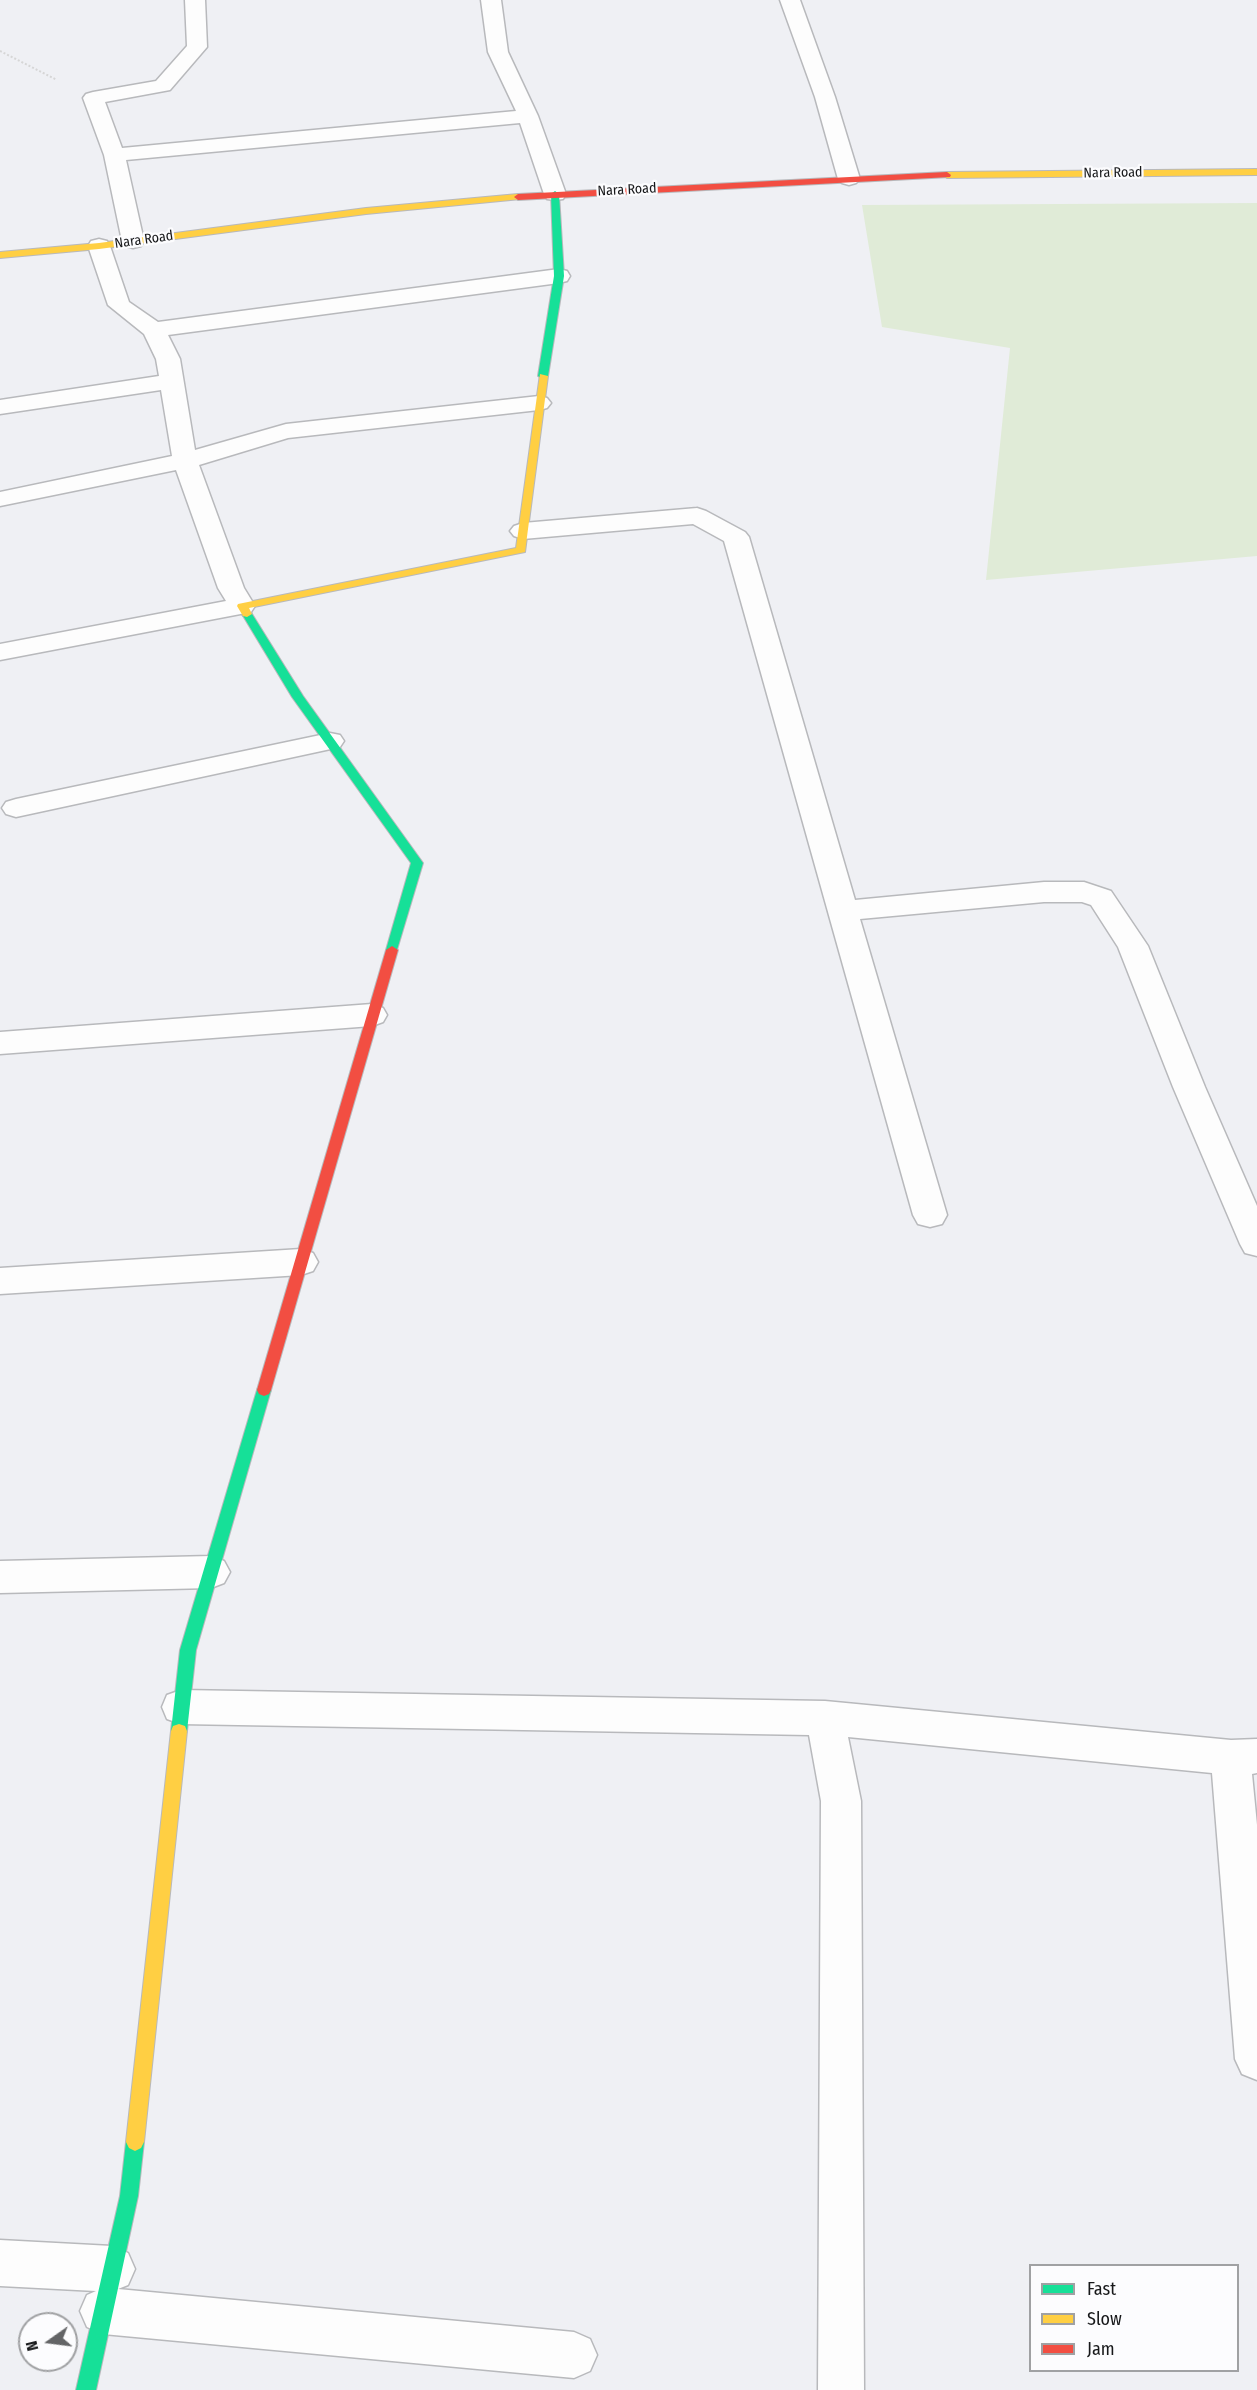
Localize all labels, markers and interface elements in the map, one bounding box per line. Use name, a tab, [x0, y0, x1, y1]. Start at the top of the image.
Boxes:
street label: Nara Road	[1083, 164, 1143, 182]
street label: Nara Road	[597, 180, 657, 200]
street label: Nara Road	[114, 228, 174, 252]
legend	[1029, 2264, 1239, 2372]
text: Fast	[1087, 2278, 1116, 2300]
text: Slow	[1087, 2308, 1122, 2330]
north arrow	[18, 2312, 78, 2372]
text: Jam	[1087, 2338, 1115, 2360]
text: N	[22, 2339, 42, 2353]

